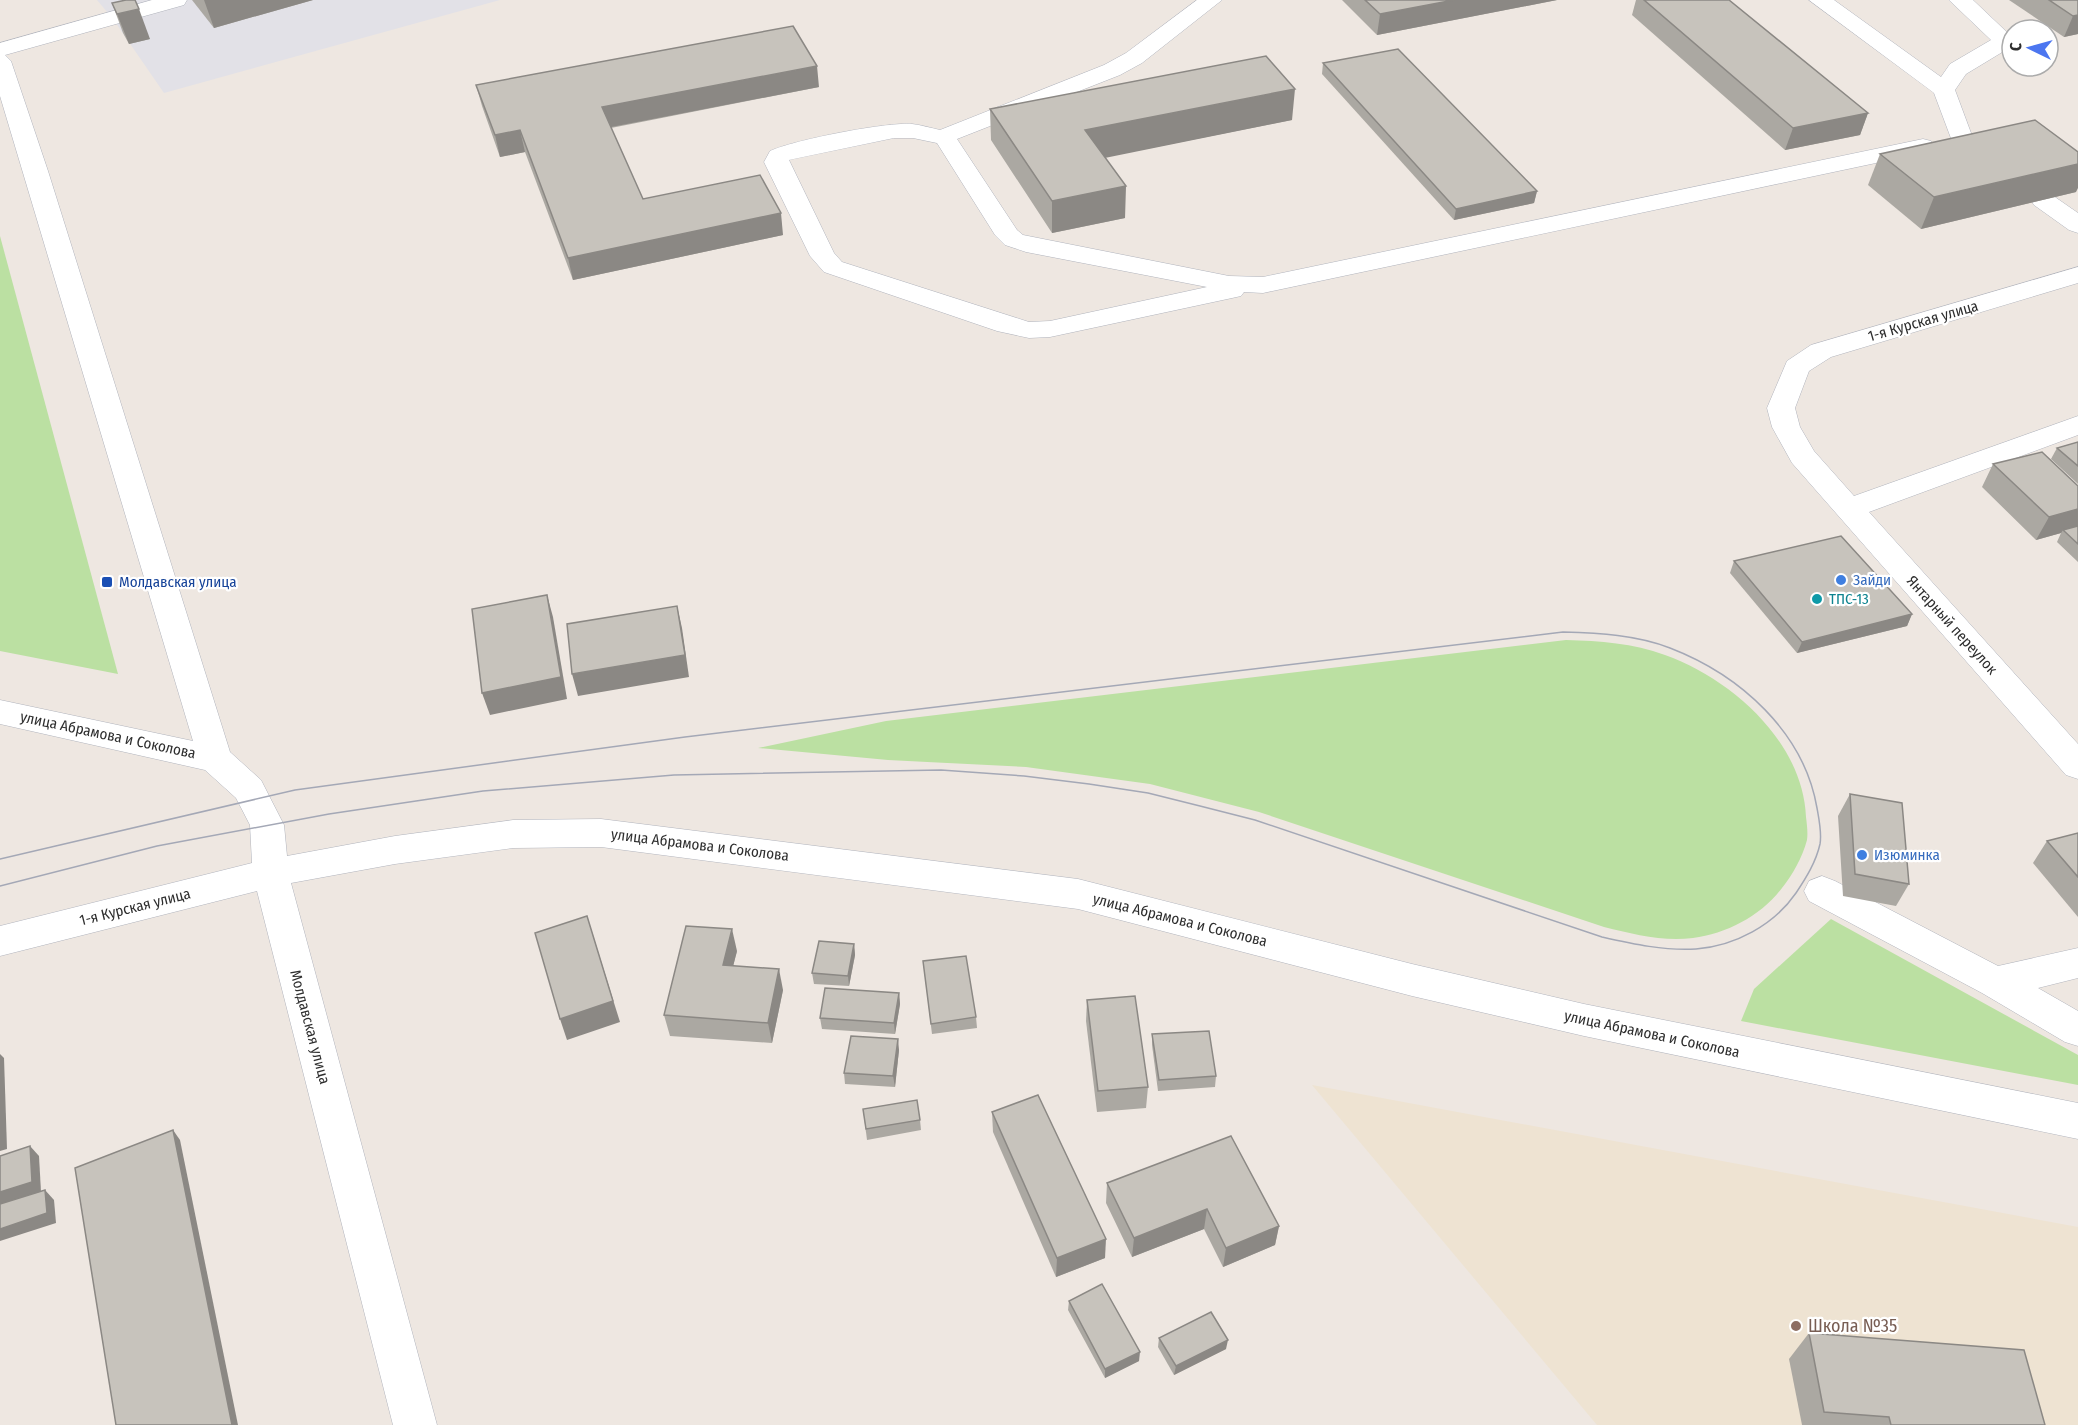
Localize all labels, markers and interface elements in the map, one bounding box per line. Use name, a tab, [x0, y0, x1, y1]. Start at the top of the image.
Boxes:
north arrow	[2000, 18, 2060, 78]
text: С	[2006, 41, 2025, 52]
street label: 1-я Курская улица	[1866, 297, 1980, 345]
place label: Зайди	[1853, 571, 1891, 589]
street label: Янтарный переулок	[1903, 572, 2001, 678]
place label: Молдавская улица	[119, 573, 237, 591]
marker: Зайди	[1834, 573, 1848, 587]
marker: Молдавская улица	[100, 575, 114, 589]
place label: ТПС-13	[1829, 590, 1869, 608]
marker: ТПС-13	[1810, 592, 1824, 606]
street label: улица Абрамова и Соколова	[19, 708, 197, 762]
street label: улица Абрамова и Соколова	[610, 825, 790, 865]
place label: Изюминка	[1874, 846, 1940, 864]
marker: Изюминка	[1855, 848, 1869, 862]
street label: 1-я Курская улица	[78, 884, 192, 930]
street label: улица Абрамова и Соколова	[1091, 890, 1269, 950]
street label: Молдавская улица	[286, 968, 334, 1086]
street label: улица Абрамова и Соколова	[1563, 1007, 1741, 1061]
place label: Школа №35	[1808, 1315, 1897, 1337]
marker: Школа №35	[1789, 1319, 1803, 1333]

